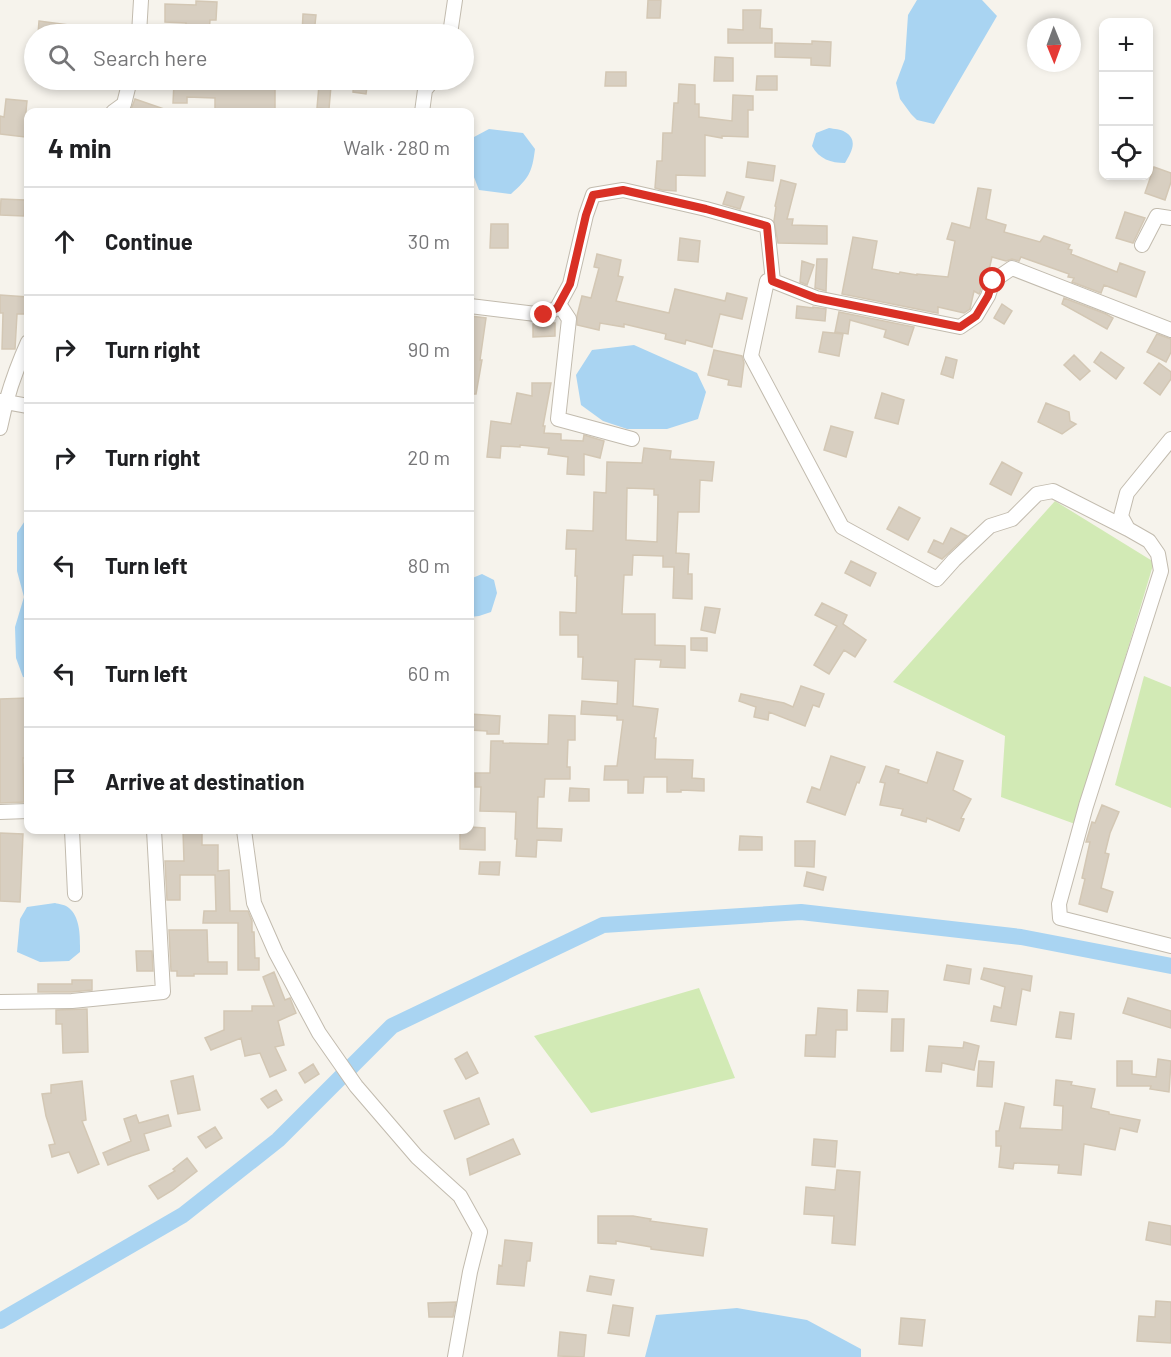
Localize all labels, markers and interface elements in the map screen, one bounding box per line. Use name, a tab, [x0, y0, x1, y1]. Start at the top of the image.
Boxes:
north arrow	[1027, 18, 1081, 72]
map controls	[1099, 18, 1153, 180]
button: +	[1099, 18, 1153, 72]
search box	[24, 24, 474, 90]
icon: search	[45, 41, 78, 74]
text: Search here	[93, 44, 207, 70]
button: −	[1099, 72, 1153, 126]
button: locate	[1099, 126, 1153, 180]
text: 4 min	[48, 132, 112, 163]
text: Walk · 280 m	[343, 135, 450, 159]
icon: ahead	[48, 225, 81, 258]
text: Continue	[105, 228, 193, 254]
text: 30 m	[408, 229, 450, 253]
route start	[979, 267, 1005, 293]
route end	[530, 301, 556, 327]
icon: right	[48, 333, 81, 366]
text: Turn right	[105, 336, 200, 362]
text: 90 m	[408, 337, 450, 361]
icon: right	[48, 441, 81, 474]
text: Turn right	[105, 444, 200, 470]
text: 20 m	[407, 445, 450, 469]
icon: left	[48, 549, 81, 582]
text: Turn left	[105, 552, 188, 578]
text: 80 m	[408, 553, 450, 577]
icon: left	[48, 657, 81, 690]
text: Turn left	[105, 660, 188, 686]
text: 60 m	[408, 661, 450, 685]
icon: arrive	[48, 765, 81, 798]
text: Arrive at destination	[105, 768, 304, 794]

